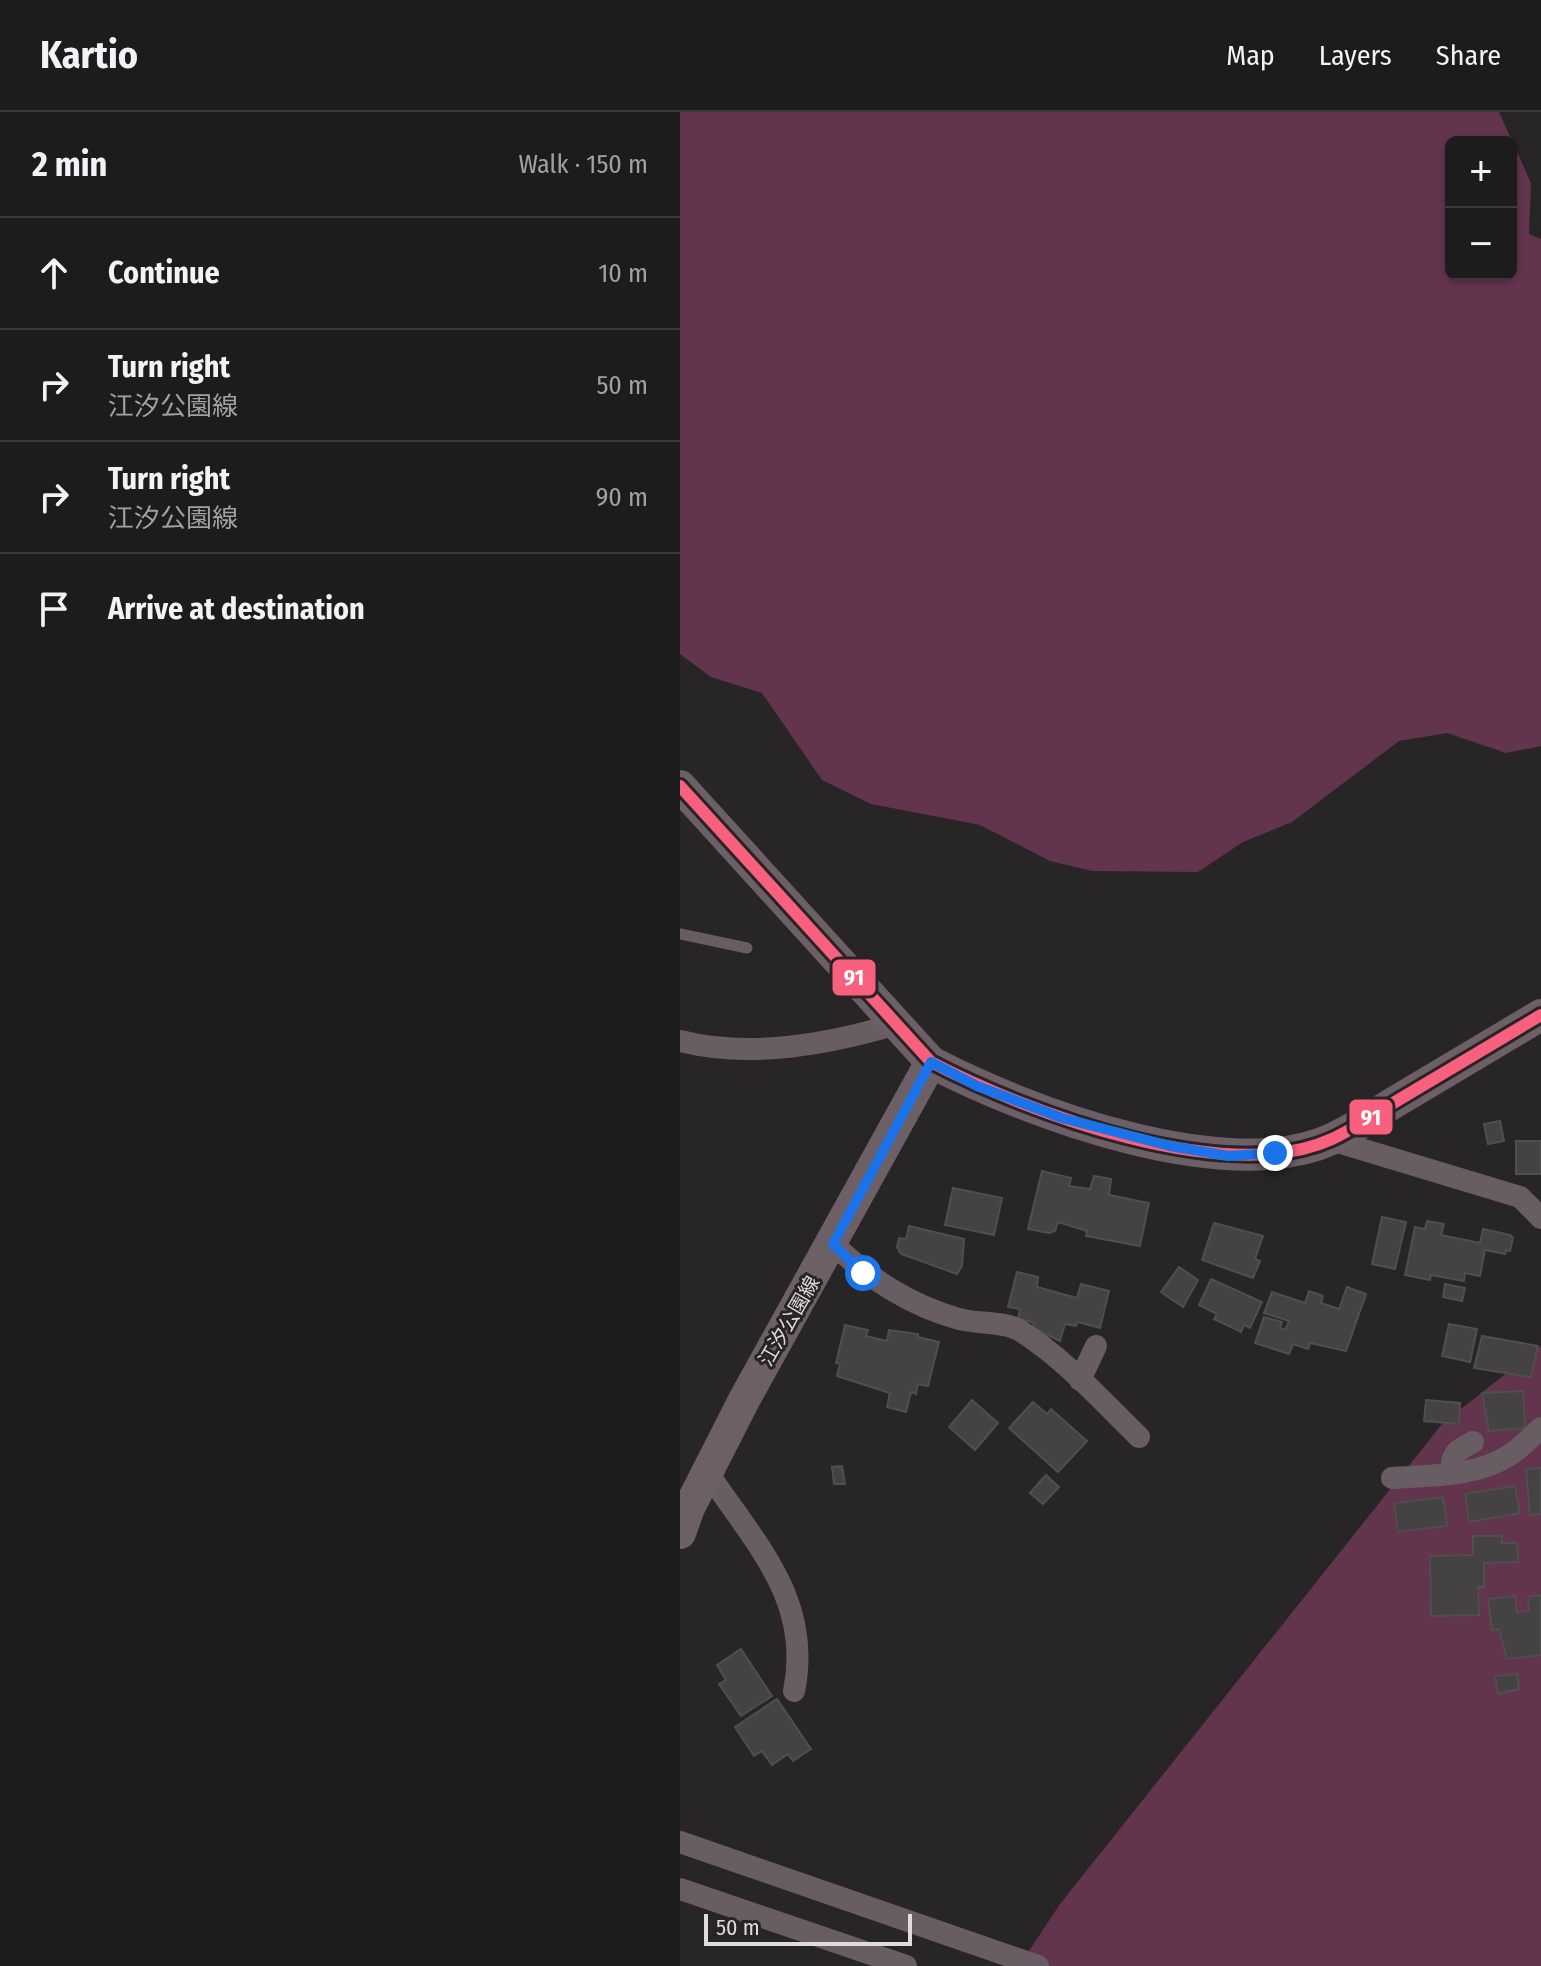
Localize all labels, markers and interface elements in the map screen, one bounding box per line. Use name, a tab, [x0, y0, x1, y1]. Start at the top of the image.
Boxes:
text: Kartio	[40, 32, 138, 78]
text: Map	[1226, 39, 1275, 72]
text: Layers	[1319, 39, 1392, 72]
text: Share	[1436, 39, 1501, 72]
map controls	[1445, 136, 1517, 280]
button: +	[1445, 136, 1517, 208]
text: 2 min	[32, 144, 107, 185]
text: Walk · 150 m	[518, 149, 648, 180]
button: −	[1445, 208, 1517, 280]
icon: ahead	[32, 251, 76, 295]
text: Continue	[108, 255, 220, 291]
text: 10 m	[598, 258, 648, 289]
text: Turn right	[108, 349, 230, 385]
icon: right	[32, 363, 76, 407]
text: 50 m	[596, 370, 648, 401]
text: 江汐公園線	[108, 391, 238, 422]
text: Turn right	[108, 461, 230, 497]
icon: right	[32, 475, 76, 519]
text: 90 m	[596, 482, 648, 513]
text: 江汐公園線	[108, 503, 238, 534]
icon: arrive	[32, 587, 76, 631]
text: Arrive at destination	[108, 591, 365, 627]
line badge: 91	[831, 958, 877, 997]
text: 91	[844, 964, 864, 991]
line badge: 91	[1348, 1098, 1394, 1136]
text: 91	[1361, 1104, 1381, 1131]
route end	[1257, 1135, 1293, 1171]
route start	[845, 1255, 881, 1291]
street label: 江汐公園線	[754, 1272, 824, 1370]
scale bar	[704, 1910, 912, 1946]
text: 50 m	[716, 1914, 760, 1941]

